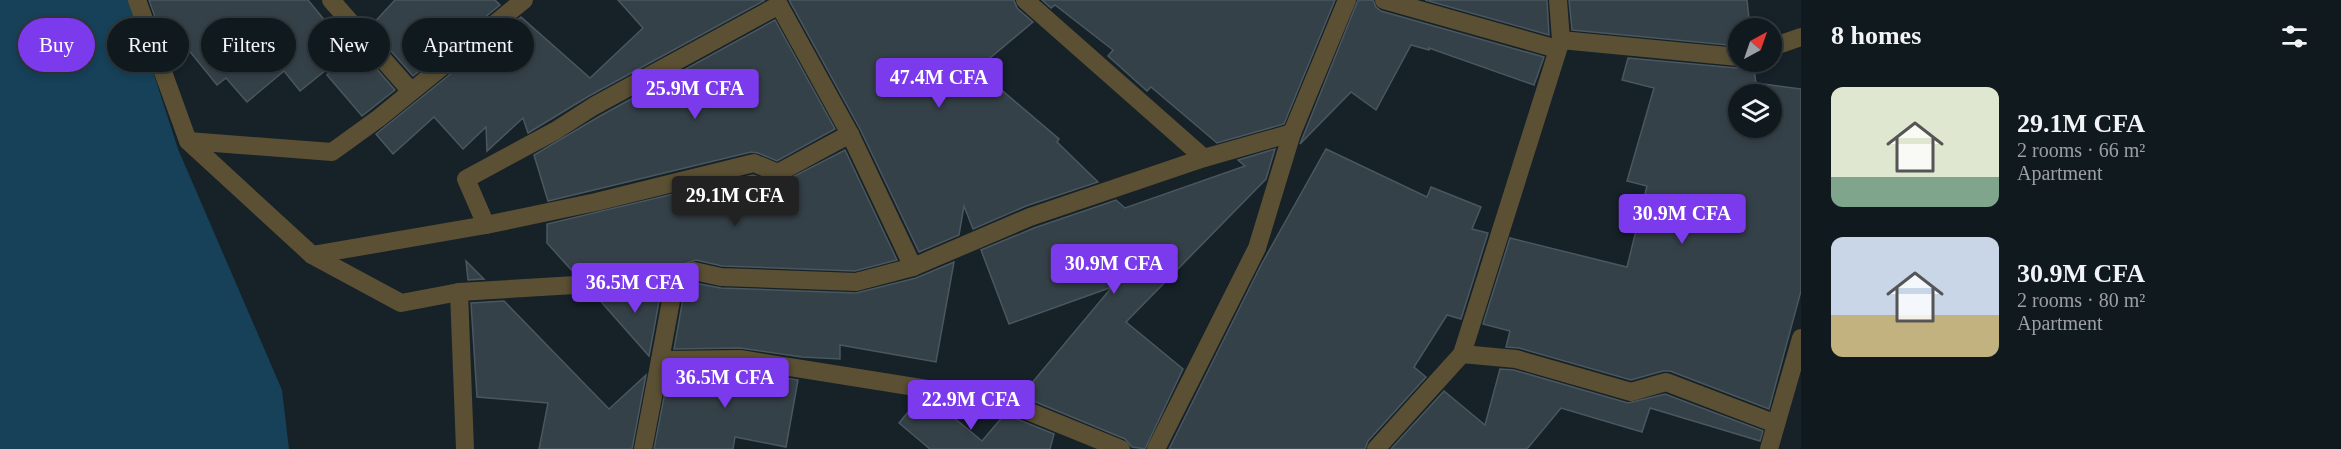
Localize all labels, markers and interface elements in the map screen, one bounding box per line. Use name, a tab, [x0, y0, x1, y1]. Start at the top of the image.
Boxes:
chip: Buy	[18, 18, 95, 72]
chip: Rent	[107, 18, 189, 72]
chip: Filters	[201, 18, 296, 72]
chip: New	[308, 18, 390, 72]
chip: Apartment	[402, 18, 534, 72]
north arrow	[1728, 18, 1782, 72]
map controls	[1728, 18, 1782, 138]
icon: filters	[2278, 20, 2311, 53]
text: 8 homes	[1831, 21, 1921, 50]
pin: 47.4M CFA	[870, 58, 1008, 109]
text: 47.4M CFA	[890, 66, 988, 88]
pin: 25.9M CFA	[626, 69, 764, 120]
text: 25.9M CFA	[646, 77, 744, 99]
button: layers	[1728, 84, 1782, 138]
text: 29.1M CFA	[2017, 109, 2145, 138]
icon: home	[1879, 111, 1951, 183]
text: 2 rooms · 66 m²	[2017, 139, 2145, 161]
text: Apartment	[2017, 162, 2103, 184]
pin: 29.1M CFA	[666, 176, 804, 227]
text: 29.1M CFA	[686, 184, 784, 206]
pin: 30.9M CFA	[1613, 194, 1751, 245]
text: 30.9M CFA	[1633, 202, 1731, 224]
pin: 30.9M CFA	[1045, 244, 1183, 295]
text: 30.9M CFA	[1065, 252, 1163, 274]
text: 30.9M CFA	[2017, 259, 2145, 288]
icon: home	[1879, 261, 1951, 333]
pin: 36.5M CFA	[566, 263, 704, 314]
text: 36.5M CFA	[586, 271, 684, 293]
text: 2 rooms · 80 m²	[2017, 289, 2145, 311]
text: Apartment	[2017, 312, 2103, 334]
pin: 36.5M CFA	[656, 358, 794, 409]
text: 36.5M CFA	[676, 366, 774, 388]
pin: 22.9M CFA	[902, 380, 1040, 431]
text: 22.9M CFA	[922, 388, 1020, 410]

